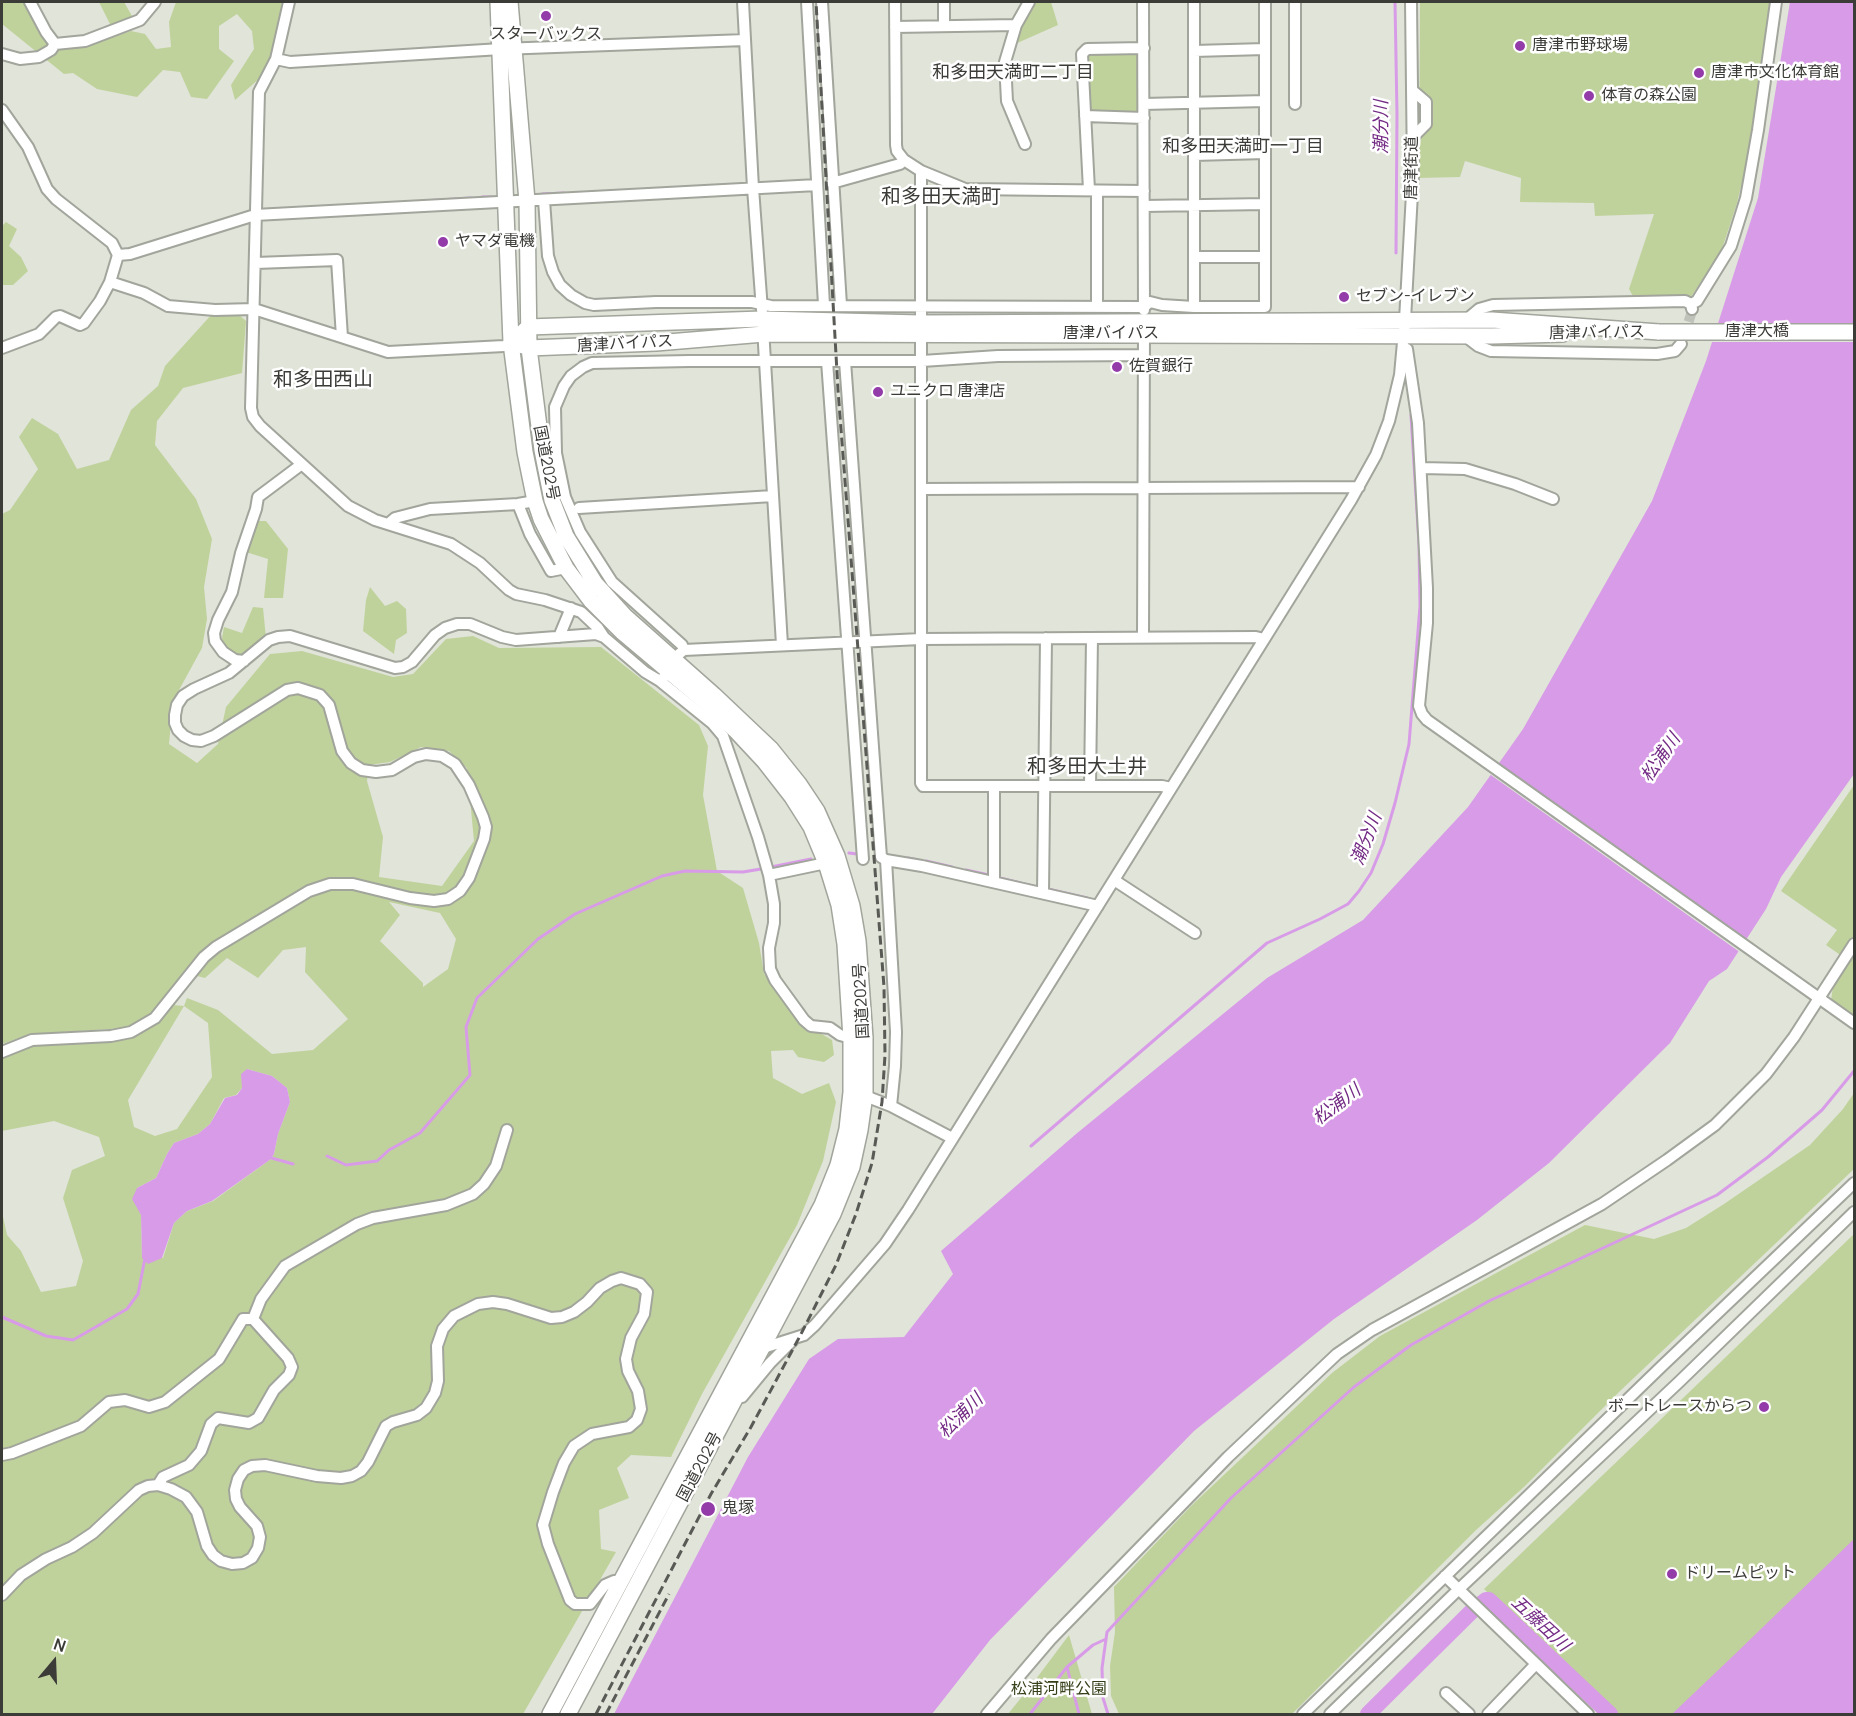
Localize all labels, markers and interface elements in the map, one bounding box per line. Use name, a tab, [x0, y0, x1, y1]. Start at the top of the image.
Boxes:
marker: スターバックス	[539, 9, 553, 23]
place label: スターバックス	[490, 25, 602, 45]
place label: 唐津市野球場	[1532, 36, 1628, 56]
marker: 唐津市野球場	[1513, 39, 1527, 53]
district label: 和多田天満町二丁目	[932, 62, 1094, 84]
place label: 唐津市文化体育館	[1711, 63, 1839, 83]
marker: 唐津市文化体育館	[1692, 66, 1706, 80]
place label: 体育の森公園	[1601, 86, 1697, 106]
marker: 体育の森公園	[1582, 89, 1596, 103]
water label: 潮分川	[1371, 100, 1393, 154]
district label: 和多田天満町一丁目	[1162, 136, 1324, 158]
street label: 唐津街道	[1402, 136, 1422, 200]
district label: 和多田天満町	[881, 185, 1001, 209]
place label: ヤマダ電機	[455, 232, 535, 252]
marker: ヤマダ電機	[436, 235, 450, 249]
place label: セブン-イレブン	[1356, 287, 1475, 307]
marker: セブン-イレブン	[1337, 290, 1351, 304]
street label: 唐津大橋	[1725, 322, 1789, 342]
street label: 唐津バイパス	[1549, 323, 1645, 343]
street label: 唐津バイパス	[1063, 324, 1159, 344]
street label: 唐津バイパス	[577, 332, 673, 356]
place label: 佐賀銀行	[1129, 357, 1193, 377]
marker: 佐賀銀行	[1110, 360, 1124, 374]
district label: 和多田西山	[273, 368, 373, 392]
place label: ユニクロ 唐津店	[890, 382, 1005, 402]
marker: ユニクロ 唐津店	[871, 385, 885, 399]
street label: 国道202号	[529, 424, 563, 502]
water label: 松浦川	[1637, 730, 1685, 786]
district label: 和多田大土井	[1027, 755, 1147, 779]
water label: 潮分川	[1347, 810, 1387, 868]
street label: 国道202号	[850, 963, 874, 1039]
water label: 松浦川	[1309, 1080, 1365, 1130]
water label: 松浦川	[934, 1389, 988, 1443]
place label: ボートレースからつ	[1608, 1397, 1752, 1417]
marker: ボートレースからつ	[1757, 1400, 1771, 1414]
street label: 国道202号	[674, 1429, 726, 1505]
place label: 鬼塚	[722, 1499, 754, 1519]
marker: 鬼塚	[699, 1500, 717, 1518]
place label: ドリームピット	[1684, 1564, 1796, 1584]
marker: ドリームピット	[1665, 1567, 1679, 1581]
water label: 五藤田川	[1506, 1592, 1574, 1656]
north arrow	[24, 1632, 84, 1692]
text: N	[51, 1633, 69, 1657]
park label: 松浦河畔公園	[1011, 1680, 1107, 1700]

